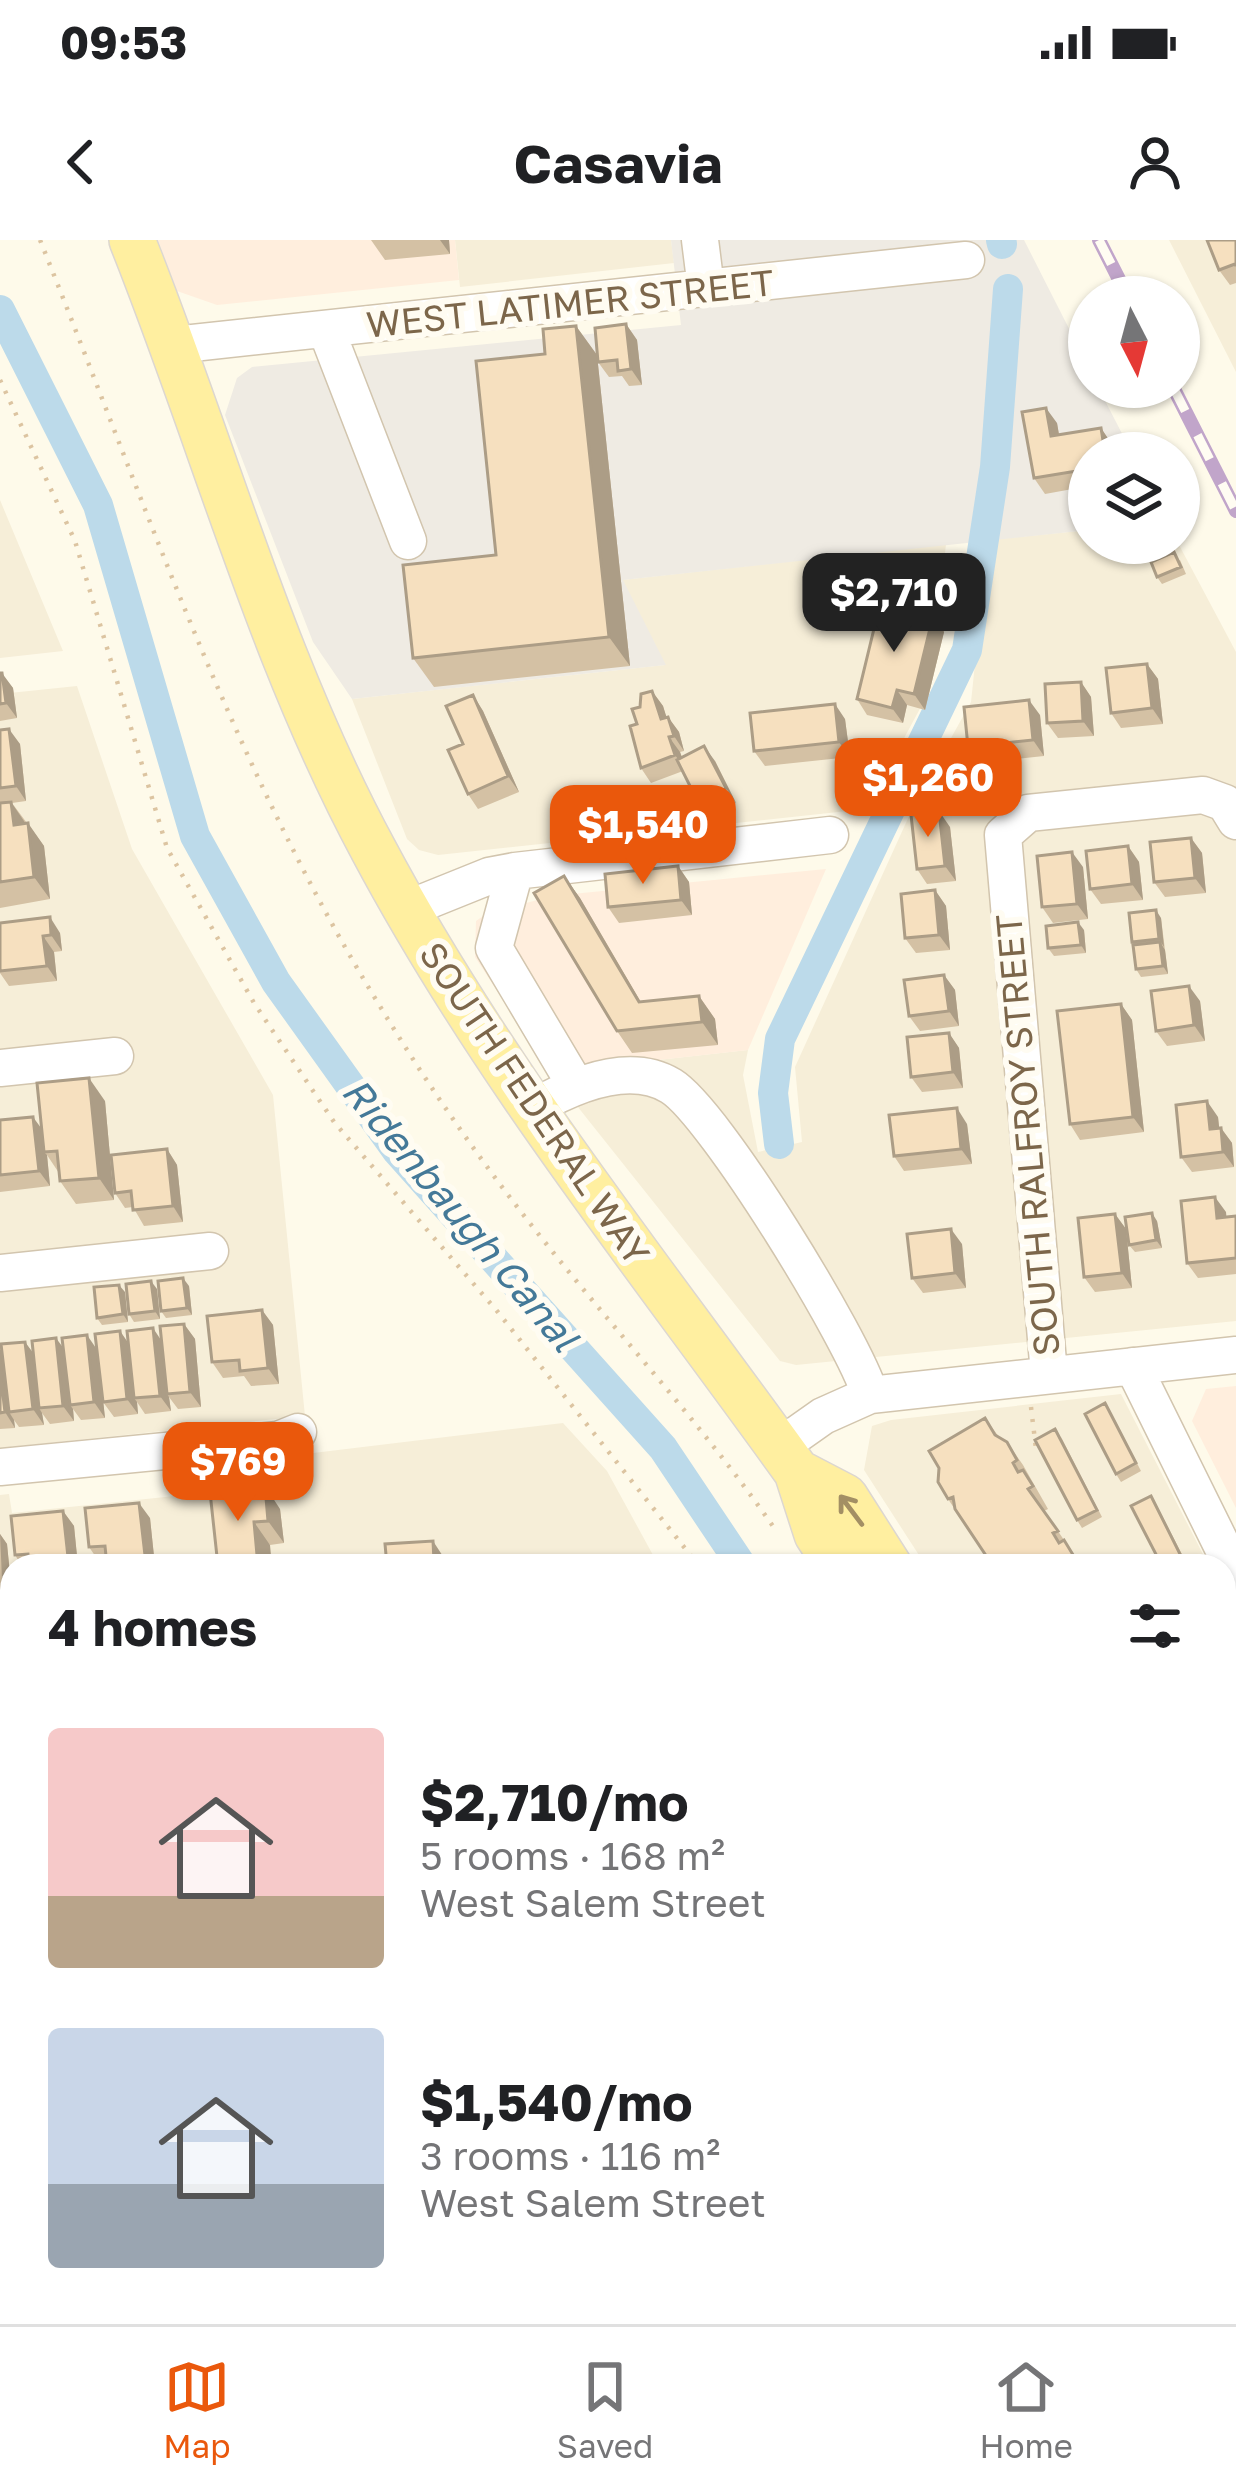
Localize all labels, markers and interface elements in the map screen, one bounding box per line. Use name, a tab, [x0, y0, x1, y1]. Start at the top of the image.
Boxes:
text: 09:53	[60, 15, 187, 69]
icon: back	[48, 129, 114, 195]
icon: person	[1122, 129, 1188, 195]
text: Casavia	[514, 130, 722, 195]
street label: WEST LATIMER STREET	[364, 260, 776, 346]
north arrow	[1068, 276, 1200, 408]
map controls	[1068, 276, 1200, 564]
button: layers	[1068, 432, 1200, 564]
pin: $2,710	[796, 553, 992, 655]
text: $2,710	[829, 568, 959, 615]
pin: $1,260	[830, 738, 1026, 840]
text: $1,260	[862, 753, 994, 800]
pin: $1,540	[545, 785, 741, 887]
text: $1,540	[577, 800, 709, 847]
street label: SOUTH RALFROY STREET	[986, 912, 1068, 1358]
street label: SOUTH FEDERAL WAY	[411, 934, 659, 1272]
water label: Ridenbaugh Canal	[333, 1068, 590, 1361]
pin: $769	[167, 1422, 309, 1524]
text: $769	[190, 1437, 286, 1484]
one-way arrow	[839, 1495, 865, 1527]
icon: filters	[1122, 1593, 1188, 1659]
text: 4 homes	[48, 1596, 257, 1657]
text: $2,710/mo	[420, 1771, 689, 1832]
icon: home	[144, 1776, 288, 1920]
text: 5 rooms · 168 m²	[420, 1832, 725, 1879]
text: West Salem Street	[420, 1879, 766, 1926]
text: $1,540/mo	[420, 2071, 693, 2132]
icon: home	[144, 2076, 288, 2220]
text: 3 rooms · 116 m²	[420, 2132, 720, 2179]
text: West Salem Street	[420, 2179, 766, 2226]
tab: Map	[163, 2354, 231, 2465]
tab: Saved	[557, 2354, 653, 2465]
tab: Home	[980, 2354, 1073, 2465]

